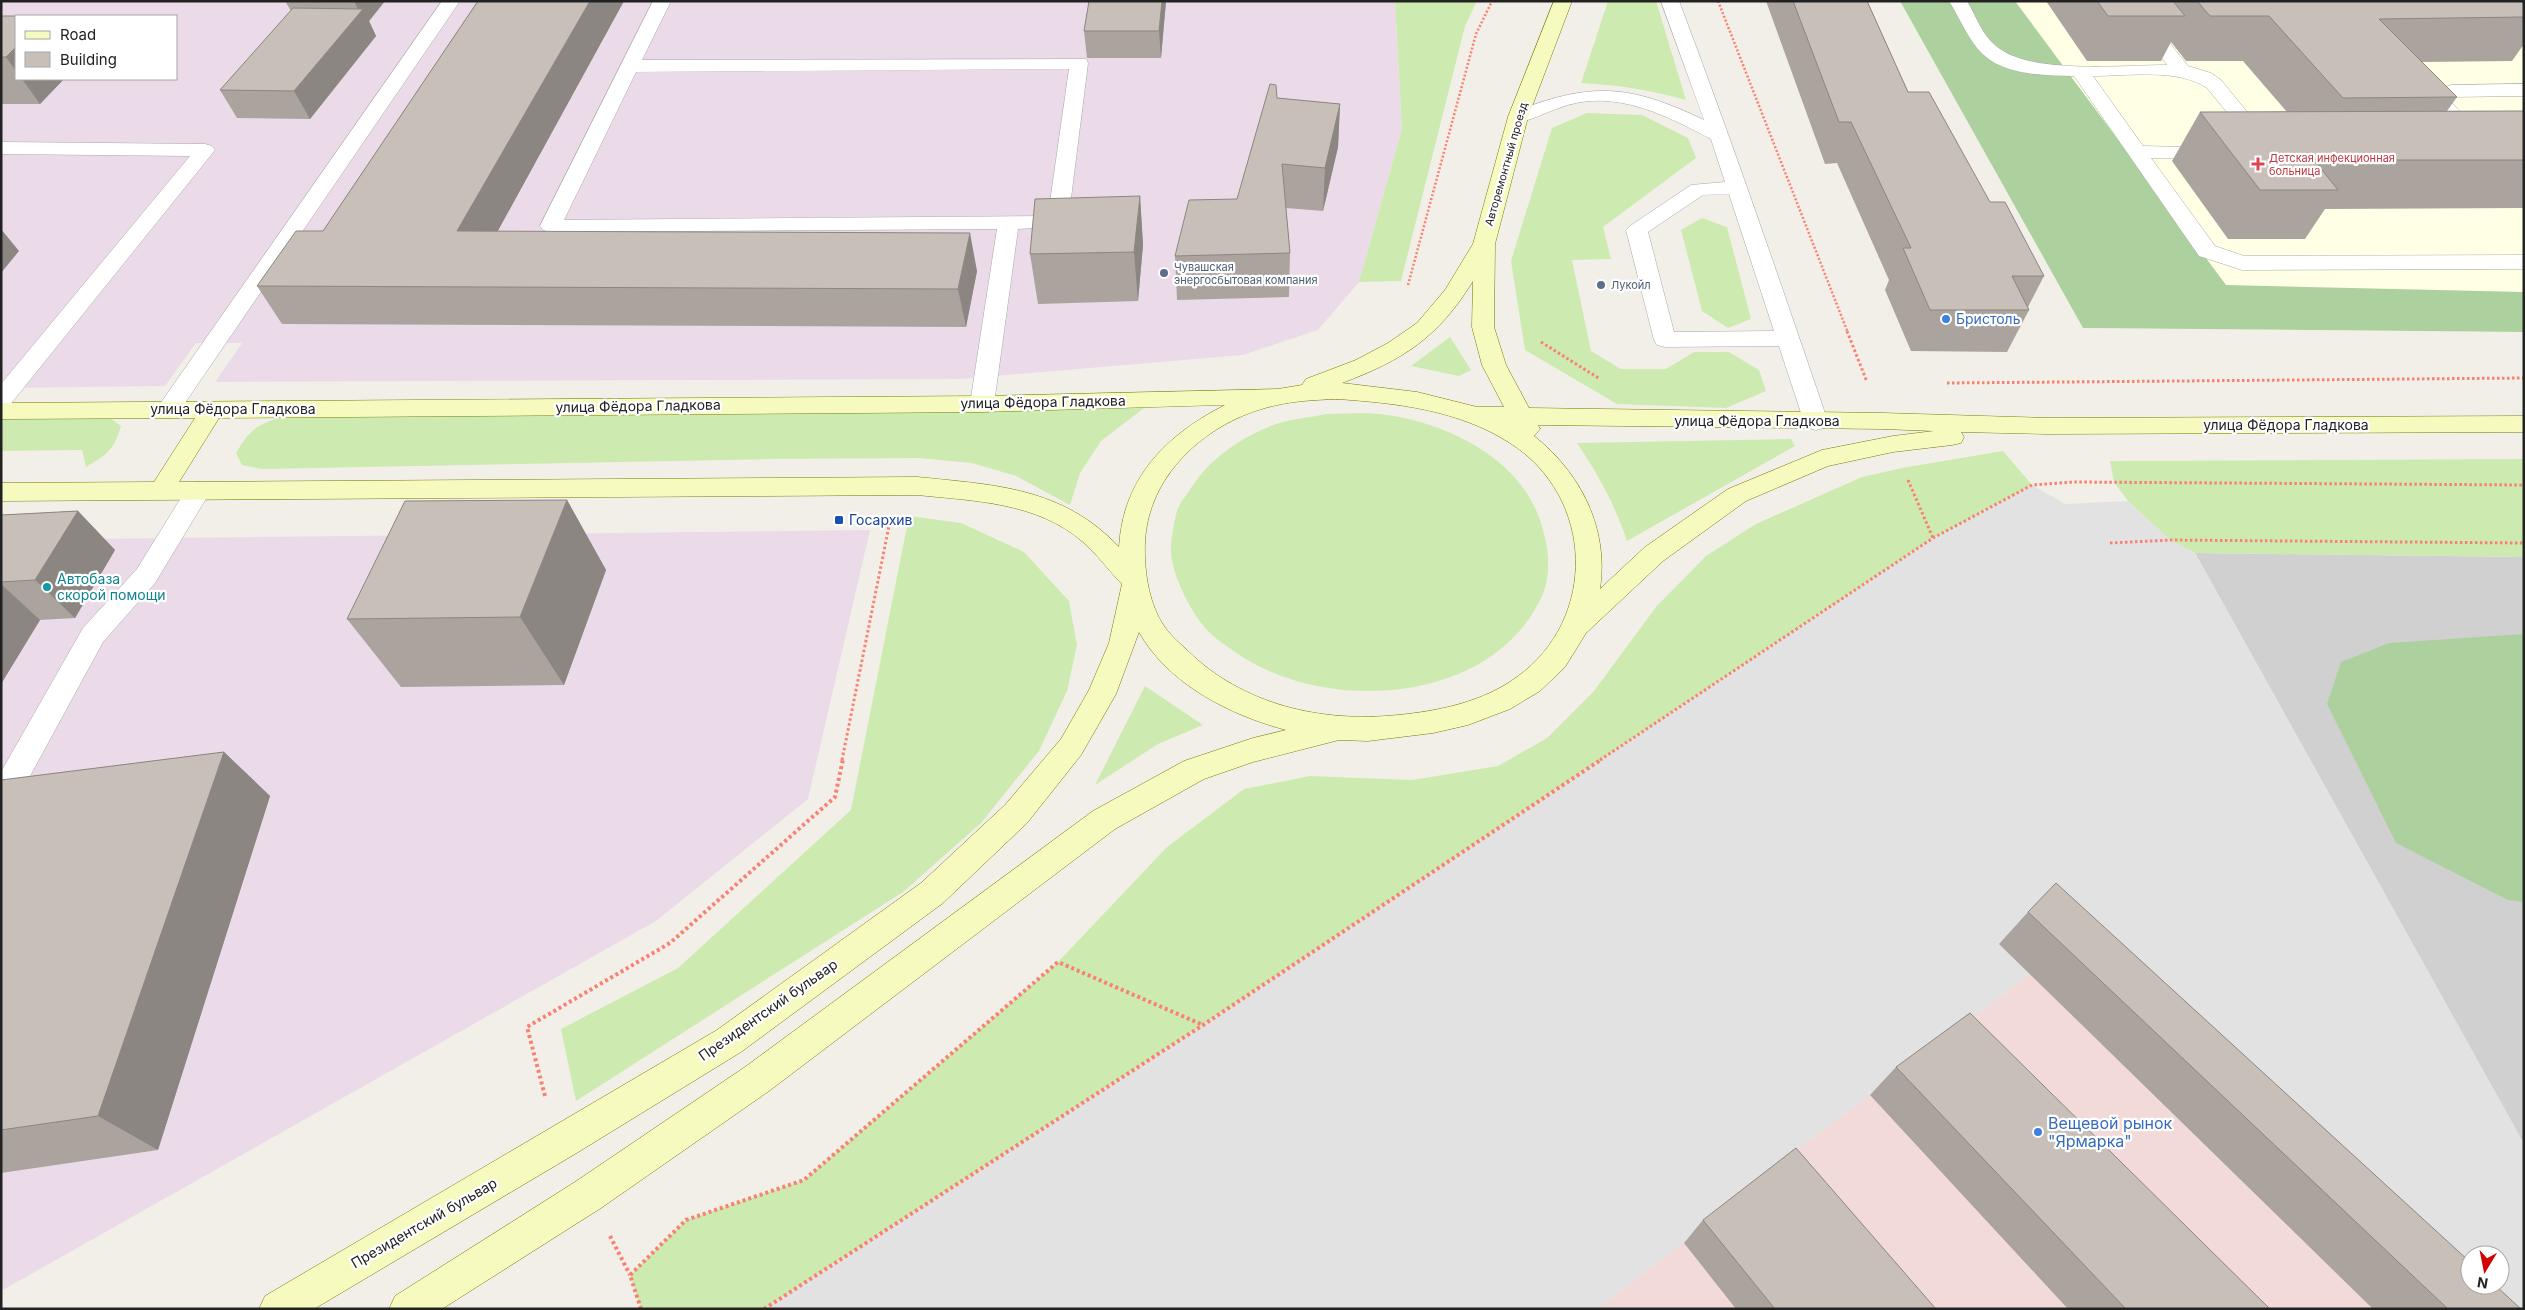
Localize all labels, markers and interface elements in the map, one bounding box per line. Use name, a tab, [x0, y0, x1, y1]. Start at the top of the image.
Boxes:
legend	[15, 15, 178, 80]
text: Road	[60, 25, 96, 44]
text: Building	[60, 50, 117, 69]
street label: Авторемонтный проезд	[1482, 100, 1530, 228]
place label: Детская инфекционная больница	[2269, 151, 2395, 178]
marker: Детская инфекционная больница	[2251, 157, 2265, 171]
place label: Чувашская энергосбытовая компания	[1174, 260, 1318, 287]
marker: Чувашская энергосбытовая компания	[1158, 267, 1170, 279]
place label: Лукойл	[1611, 278, 1651, 292]
marker: Лукойл	[1595, 279, 1607, 291]
place label: Бристоль	[1956, 310, 2021, 327]
marker: Бристоль	[1940, 313, 1952, 325]
street label: улица Фёдора Гладкова	[960, 392, 1126, 411]
street label: улица Фёдора Гладкова	[555, 396, 721, 415]
street label: улица Фёдора Гладкова	[150, 400, 316, 417]
street label: улица Фёдора Гладкова	[1674, 412, 1840, 429]
street label: улица Фёдора Гладкова	[2203, 416, 2369, 433]
place label: Госархив	[849, 511, 913, 528]
marker: Госархив	[833, 514, 845, 526]
place label: Автобаза скорой помощи	[57, 570, 166, 603]
marker: Автобаза скорой помощи	[41, 581, 53, 593]
street label: Президентский бульвар	[695, 955, 840, 1064]
place label: Вещевой рынок "Ярмарка"	[2048, 1113, 2173, 1151]
marker: Вещевой рынок "Ярмарка"	[2032, 1126, 2044, 1138]
street label: Президентский бульвар	[348, 1174, 500, 1271]
north arrow	[2460, 1245, 2510, 1295]
text: N	[2476, 1274, 2489, 1293]

